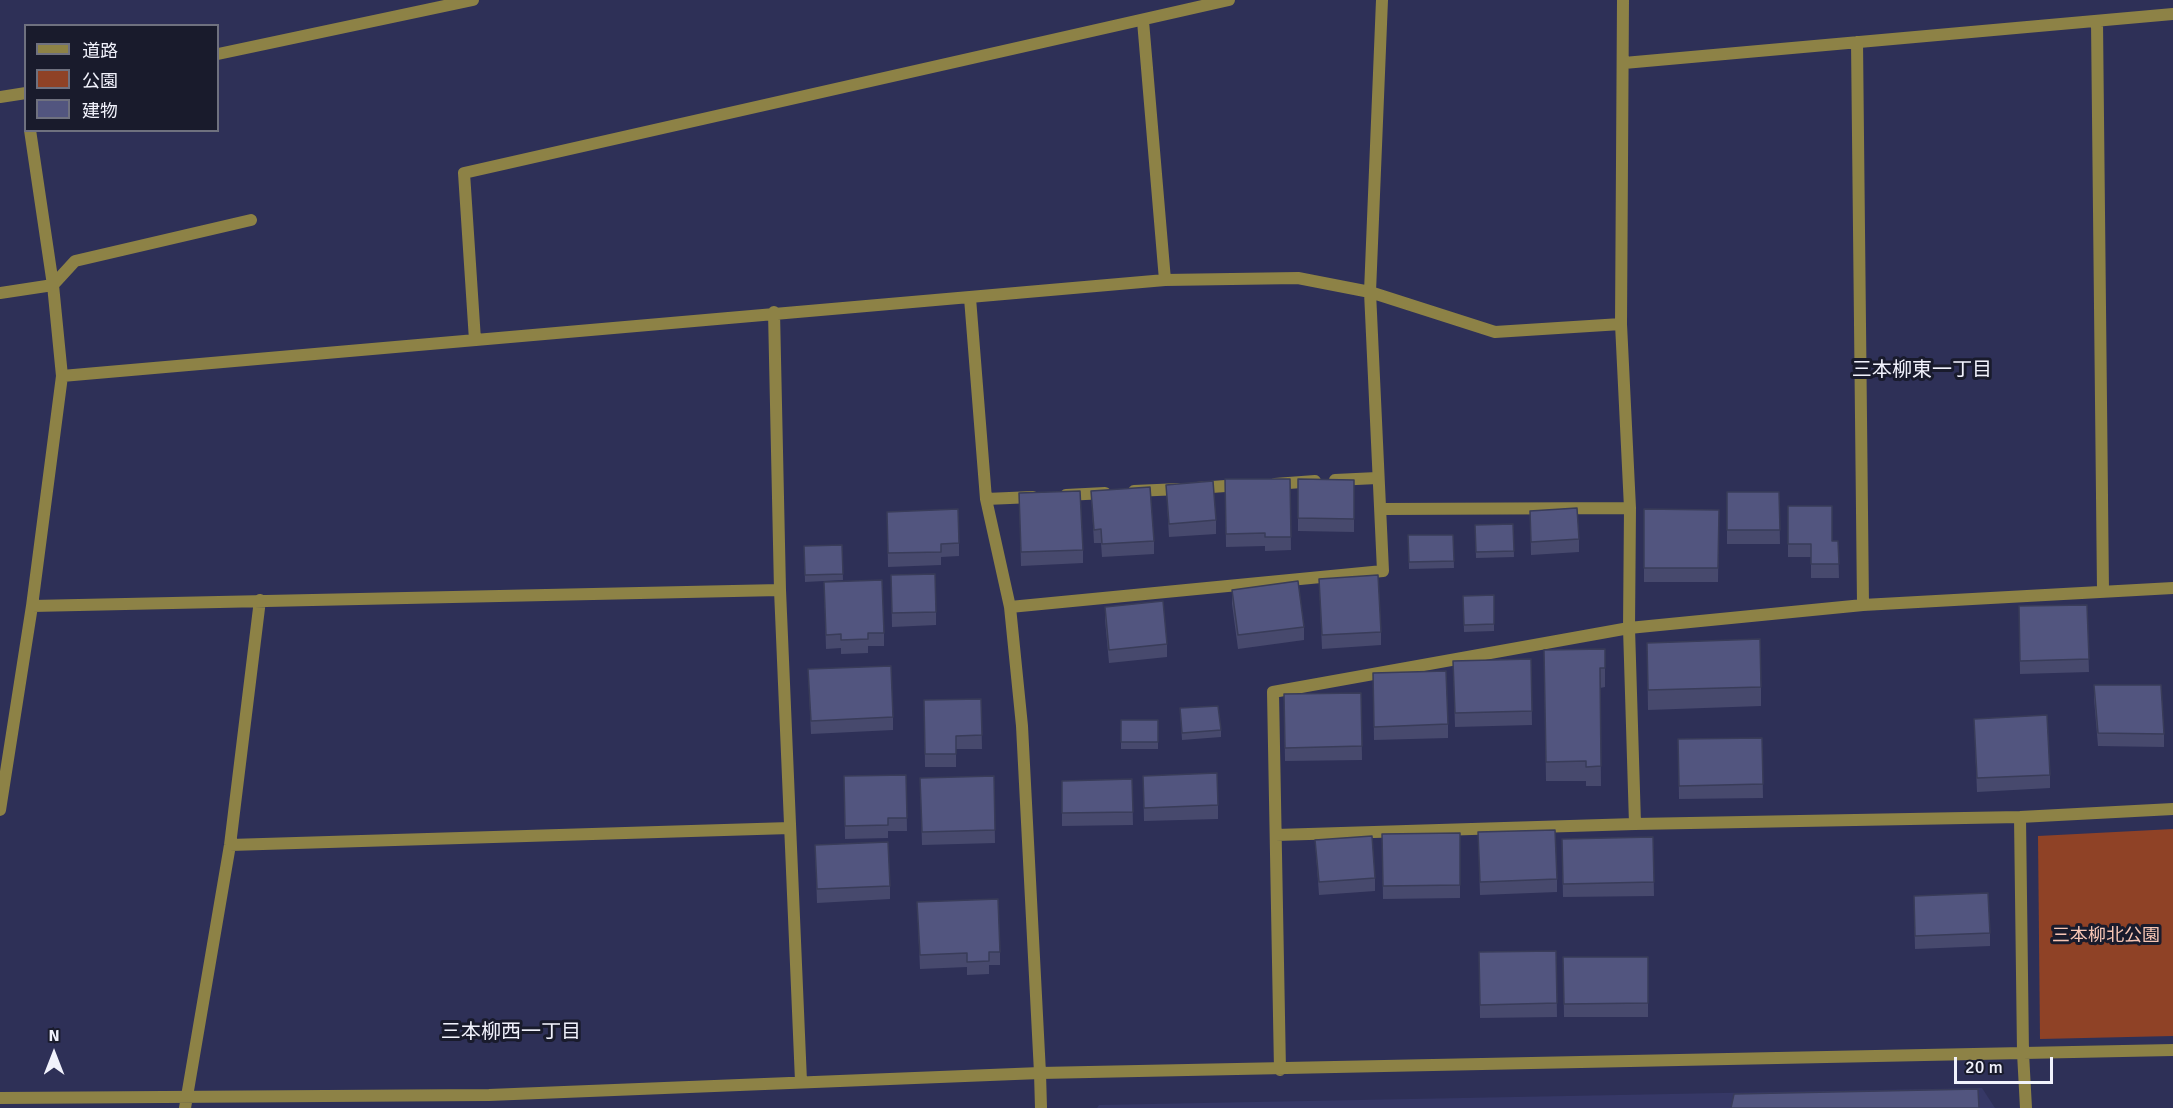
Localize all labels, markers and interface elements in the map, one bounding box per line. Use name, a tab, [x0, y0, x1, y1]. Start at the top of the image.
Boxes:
legend	[24, 24, 219, 132]
text: 道路	[82, 40, 118, 62]
text: 公園	[82, 70, 118, 92]
text: 建物	[82, 100, 118, 122]
district label: 三本柳東一丁目	[1852, 359, 1992, 383]
park label: 三本柳北公園	[2052, 925, 2160, 947]
district label: 三本柳西一丁目	[441, 1021, 581, 1045]
north arrow	[24, 1024, 84, 1084]
text: N	[48, 1026, 60, 1046]
scale bar	[1957, 1045, 2056, 1083]
text: 20 m	[1965, 1056, 2003, 1078]

